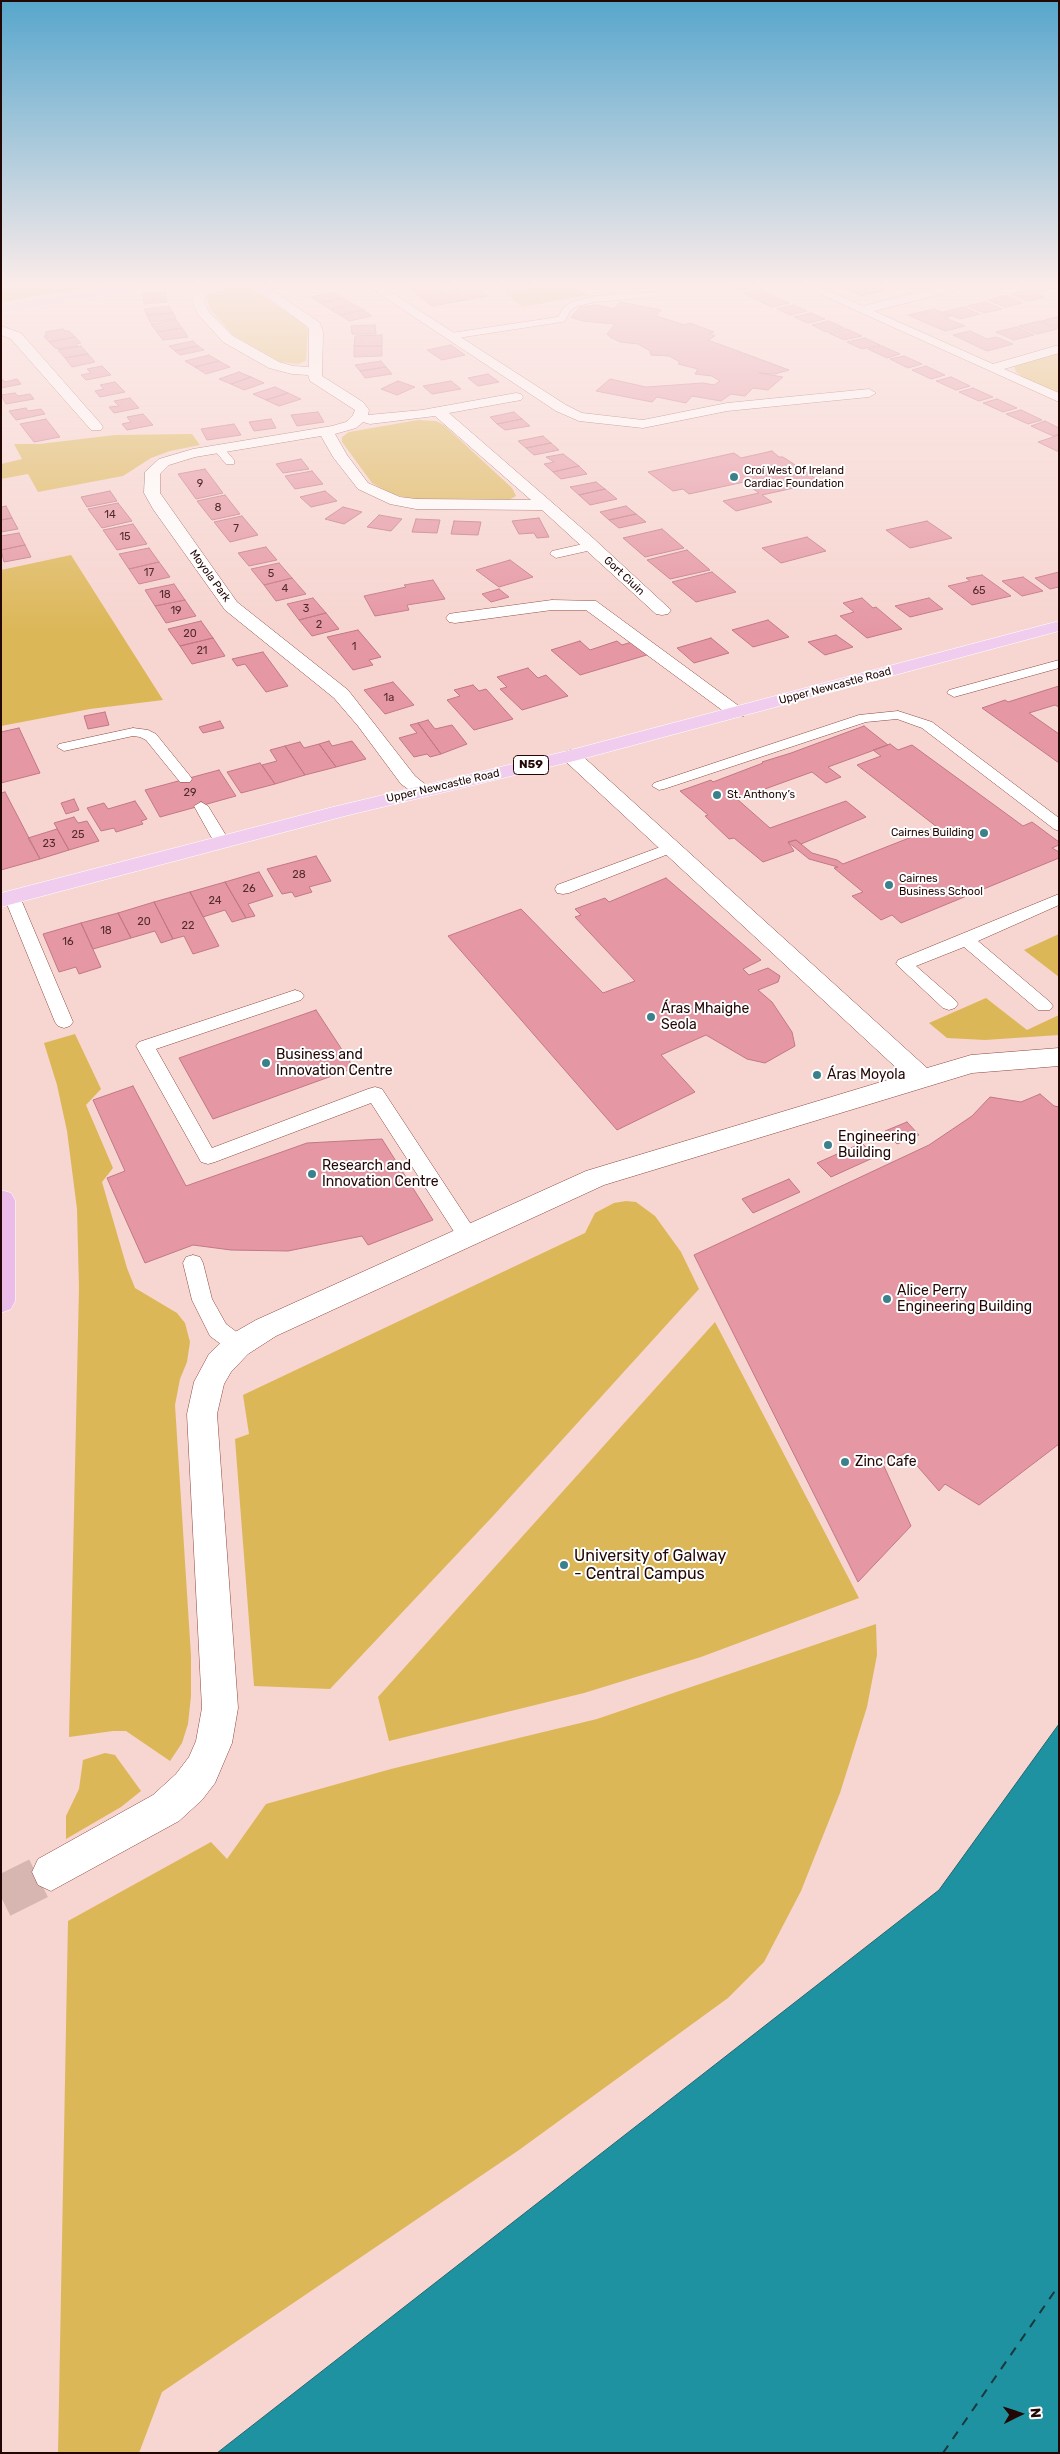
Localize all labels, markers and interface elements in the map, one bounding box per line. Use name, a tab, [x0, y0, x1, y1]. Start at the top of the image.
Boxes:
place label: Croí West Of Ireland Cardiac Foundation	[744, 464, 844, 490]
marker: Croí West Of Ireland Cardiac Foundation	[728, 471, 740, 483]
house number: 9	[197, 477, 203, 491]
house number: 8	[215, 501, 221, 515]
house number: 14	[104, 508, 116, 522]
house number: 7	[233, 522, 239, 536]
house number: 15	[119, 530, 131, 544]
street label: Moyola Park	[187, 547, 233, 605]
street label: Gort Ciuin	[601, 554, 647, 598]
house number: 17	[144, 566, 154, 580]
house number: 5	[268, 567, 274, 581]
house number: 4	[282, 582, 288, 596]
house number: 65	[972, 584, 986, 598]
house number: 18	[159, 588, 171, 602]
house number: 3	[303, 602, 309, 616]
house number: 19	[170, 604, 182, 618]
house number: 2	[316, 618, 322, 632]
house number: 20	[183, 627, 197, 641]
house number: 1	[352, 640, 356, 654]
house number: 21	[196, 644, 208, 658]
street label: Upper Newcastle Road	[777, 665, 893, 707]
house number: 1a	[384, 691, 394, 705]
road number: N59	[514, 756, 548, 774]
street label: Upper Newcastle Road	[385, 767, 501, 805]
house number: 29	[184, 786, 196, 800]
place label: St. Anthony’s	[727, 788, 795, 802]
marker: St. Anthony’s	[711, 789, 723, 801]
place label: Cairnes Building	[891, 826, 974, 840]
marker: Cairnes Building	[978, 827, 990, 839]
house number: 25	[72, 828, 84, 842]
house number: 23	[42, 837, 56, 851]
house number: 28	[292, 868, 306, 882]
place label: Cairnes Business School	[899, 872, 983, 898]
marker: Cairnes Business School	[883, 879, 895, 891]
house number: 26	[242, 882, 256, 896]
house number: 24	[208, 894, 222, 908]
house number: 20	[137, 915, 151, 929]
house number: 22	[182, 919, 194, 933]
house number: 18	[100, 924, 112, 938]
house number: 16	[62, 935, 74, 949]
place label: Áras Mhaighe Seola	[661, 1001, 749, 1034]
marker: Áras Mhaighe Seola	[645, 1011, 657, 1023]
place label: Business and Innovation Centre	[276, 1047, 393, 1080]
marker: Business and Innovation Centre	[260, 1057, 272, 1069]
place label: Áras Moyola	[827, 1067, 905, 1083]
marker: Áras Moyola	[811, 1069, 823, 1081]
place label: Engineering Building	[838, 1129, 916, 1162]
marker: Engineering Building	[822, 1139, 834, 1151]
place label: Research and Innovation Centre	[322, 1158, 439, 1190]
marker: Research and Innovation Centre	[306, 1168, 318, 1180]
place label: Alice Perry Engineering Building	[897, 1283, 1032, 1315]
marker: Alice Perry Engineering Building	[881, 1293, 893, 1305]
place label: Zinc Cafe	[855, 1454, 917, 1470]
marker: Zinc Cafe	[839, 1456, 851, 1468]
place label: University of Galway - Central Campus	[574, 1546, 726, 1584]
marker: University of Galway - Central Campus	[558, 1559, 570, 1571]
north arrow	[995, 2389, 1045, 2439]
text: N	[1027, 2407, 1044, 2419]

